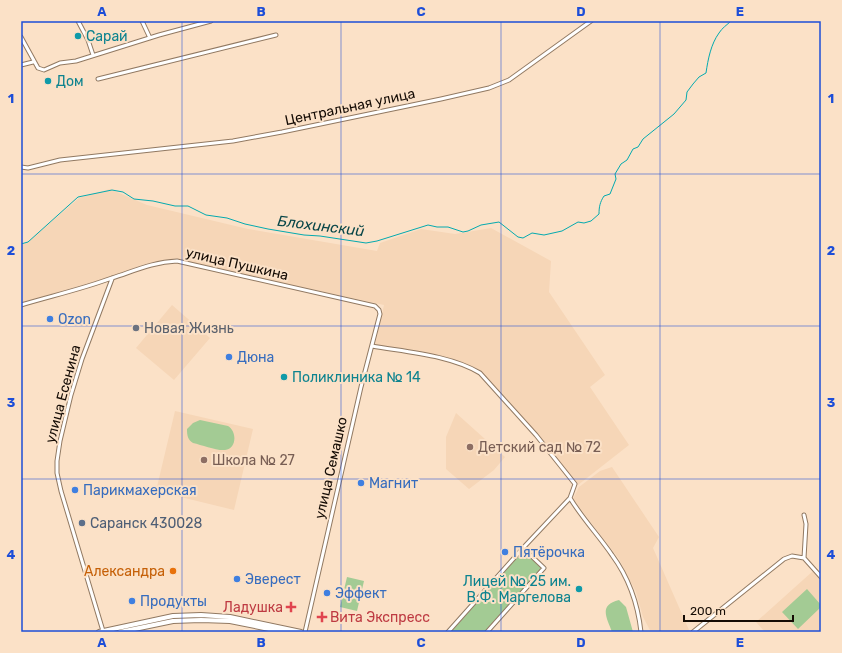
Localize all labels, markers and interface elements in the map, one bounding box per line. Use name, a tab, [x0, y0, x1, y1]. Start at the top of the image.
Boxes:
text: A	[97, 4, 107, 19]
text: B	[256, 4, 266, 19]
text: C	[416, 4, 426, 19]
text: D	[576, 4, 586, 19]
text: E	[736, 4, 744, 19]
place label: Сарай	[86, 28, 128, 45]
marker: Сарай	[73, 31, 83, 41]
place label: Дом	[56, 73, 84, 90]
marker: Дом	[43, 76, 53, 86]
street label: Центральная улица	[283, 85, 417, 129]
text: 1	[8, 91, 14, 106]
text: 1	[828, 91, 834, 106]
water label: Блохинский	[277, 212, 365, 240]
text: 2	[7, 243, 15, 258]
text: 2	[827, 243, 835, 258]
street label: улица Пушкина	[184, 244, 290, 284]
place label: Ozon	[58, 311, 91, 328]
marker: Ozon	[45, 314, 55, 324]
place label: Новая Жизнь	[144, 320, 234, 337]
marker: Новая Жизнь	[131, 323, 141, 333]
street label: улица Есенина	[42, 343, 84, 445]
place label: Дюна	[237, 349, 274, 366]
marker: Дюна	[224, 352, 234, 362]
place label: Поликлиника № 14	[292, 369, 421, 386]
marker: Поликлиника № 14	[279, 372, 289, 382]
text: 3	[7, 395, 16, 410]
text: 3	[827, 395, 836, 410]
street label: улица Семашко	[311, 415, 351, 521]
place label: Детский сад № 72	[478, 439, 601, 456]
marker: Детский сад № 72	[465, 442, 475, 452]
place label: Школа № 27	[212, 452, 295, 469]
marker: Школа № 27	[199, 455, 209, 465]
place label: Магнит	[369, 475, 418, 492]
marker: Магнит	[356, 478, 366, 488]
place label: Парикмахерская	[83, 482, 197, 499]
marker: Парикмахерская	[70, 485, 80, 495]
place label: Саранск 430028	[90, 515, 202, 532]
marker: Саранск 430028	[77, 518, 87, 528]
place label: Пятёрочка	[513, 544, 585, 561]
text: 4	[7, 547, 16, 562]
marker: Пятёрочка	[500, 547, 510, 557]
text: 4	[827, 547, 836, 562]
place label: Александра	[84, 563, 165, 580]
marker: Александра	[168, 566, 178, 576]
place label: Эверест	[245, 571, 301, 588]
place label: Лицей № 25 им. В.Ф. Маргелова	[463, 573, 571, 606]
marker: Эверест	[232, 574, 242, 584]
marker: Лицей № 25 им. В.Ф. Маргелова	[574, 584, 584, 594]
place label: Эффект	[335, 585, 387, 602]
marker: Эффект	[322, 588, 332, 598]
place label: Продукты	[140, 593, 207, 610]
marker: Продукты	[127, 596, 137, 606]
scale bar	[684, 597, 793, 623]
place label: Ладушка	[223, 599, 283, 616]
marker: Ладушка	[286, 602, 296, 612]
text: 200 m	[690, 604, 726, 618]
place label: Вита Экспресс	[330, 609, 430, 626]
marker: Вита Экспресс	[317, 612, 327, 622]
text: A	[97, 635, 107, 650]
text: B	[256, 635, 266, 650]
text: C	[416, 635, 426, 650]
text: D	[576, 635, 586, 650]
text: E	[736, 635, 744, 650]

